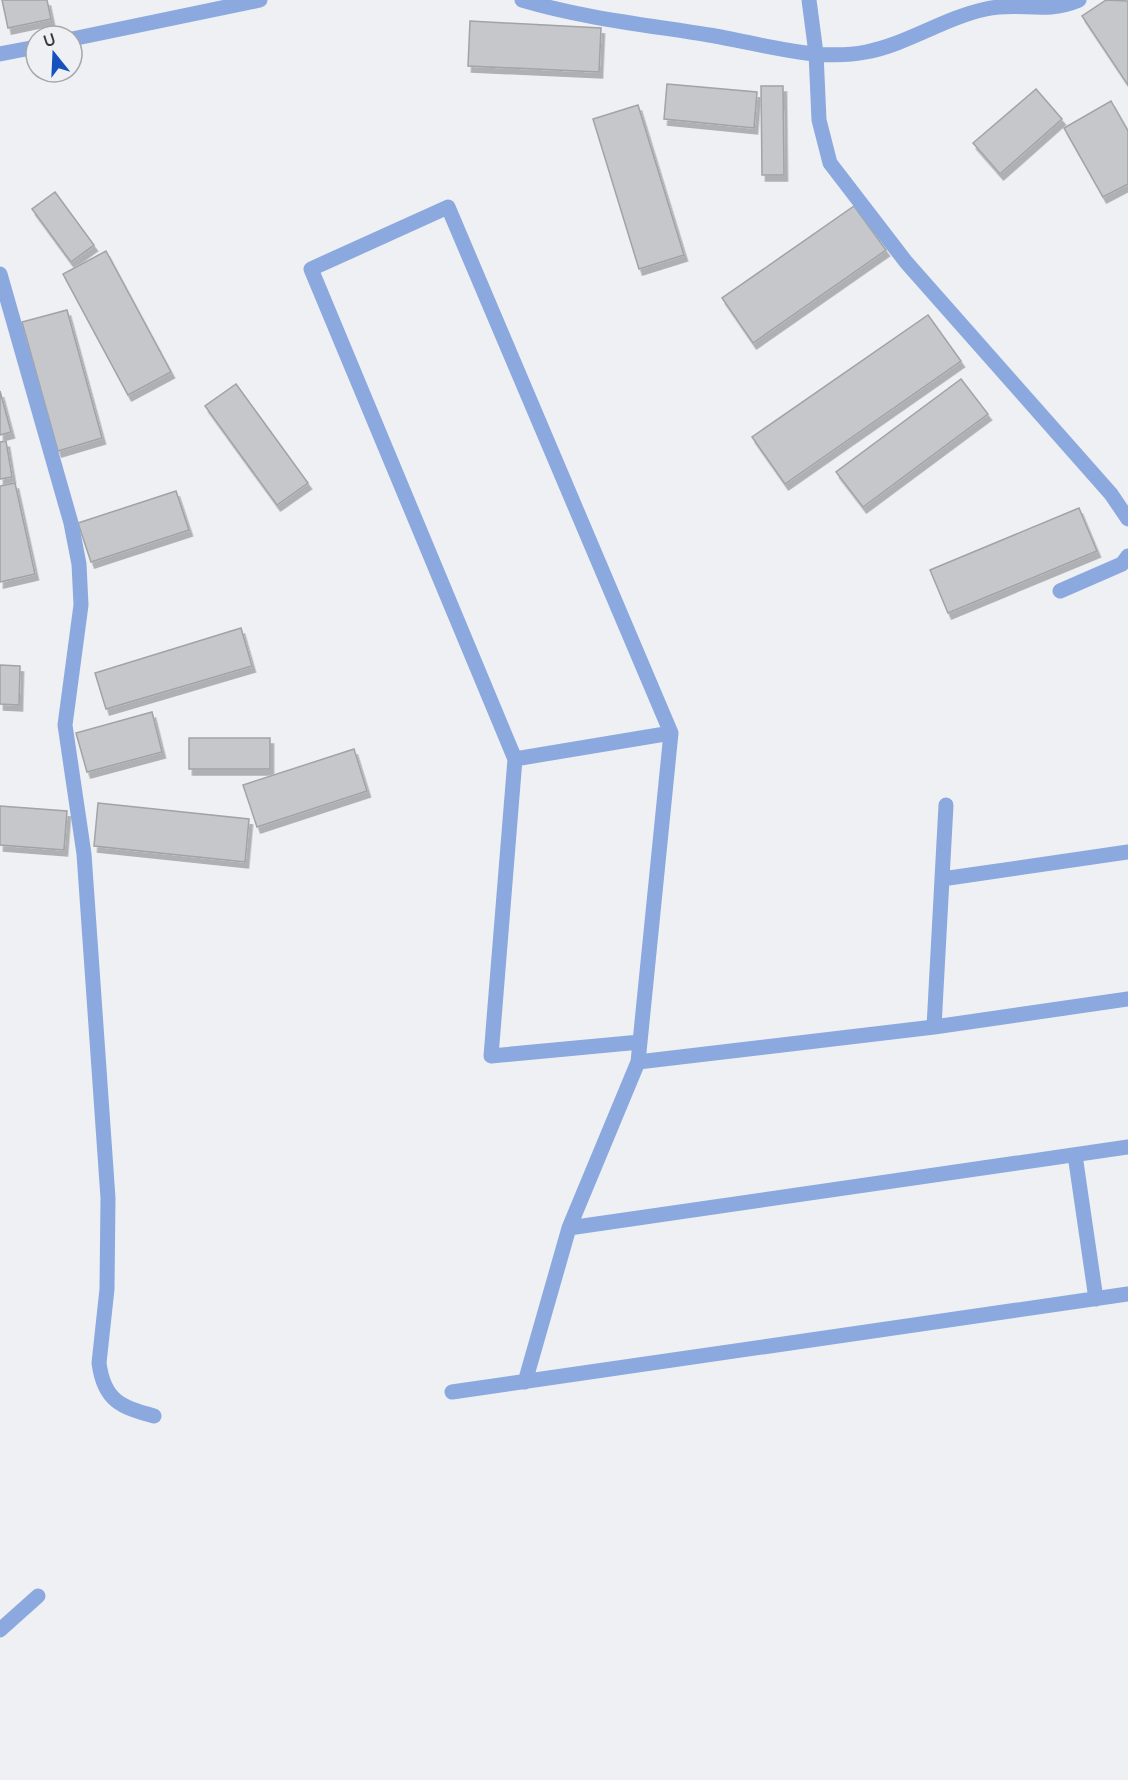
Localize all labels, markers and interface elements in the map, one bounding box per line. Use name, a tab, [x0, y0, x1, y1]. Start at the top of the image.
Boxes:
north arrow	[24, 24, 84, 84]
text: U	[40, 27, 58, 52]

